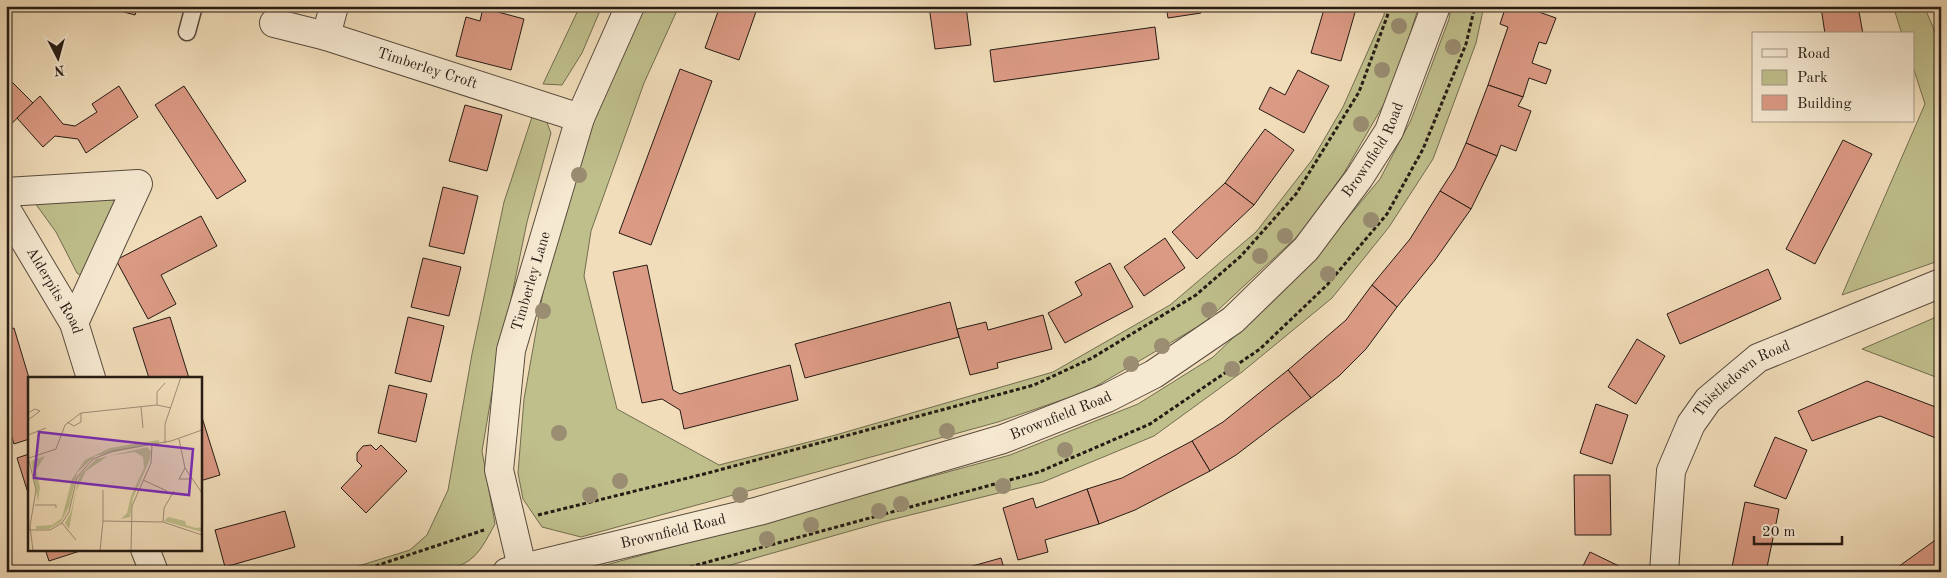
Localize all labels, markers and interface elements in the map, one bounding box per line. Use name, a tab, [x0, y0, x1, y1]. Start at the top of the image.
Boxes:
north arrow	[32, 32, 82, 82]
legend	[1752, 32, 1914, 122]
street label: Timberley Croft	[375, 46, 479, 92]
text: Road	[1797, 47, 1831, 62]
text: N	[53, 62, 65, 77]
text: Park	[1797, 71, 1828, 86]
text: Building	[1797, 97, 1852, 112]
street label: Brownfield Road	[1340, 100, 1407, 200]
street label: Timberley Lane	[510, 230, 553, 333]
street label: Alderpits Road	[23, 245, 84, 336]
street label: Thistledown Road	[1691, 338, 1793, 420]
inset map	[28, 377, 201, 550]
street label: Brownfield Road	[1008, 389, 1115, 443]
street label: Brownfield Road	[619, 512, 728, 552]
scale bar	[1754, 513, 1842, 545]
text: 20 m	[1762, 525, 1796, 540]

